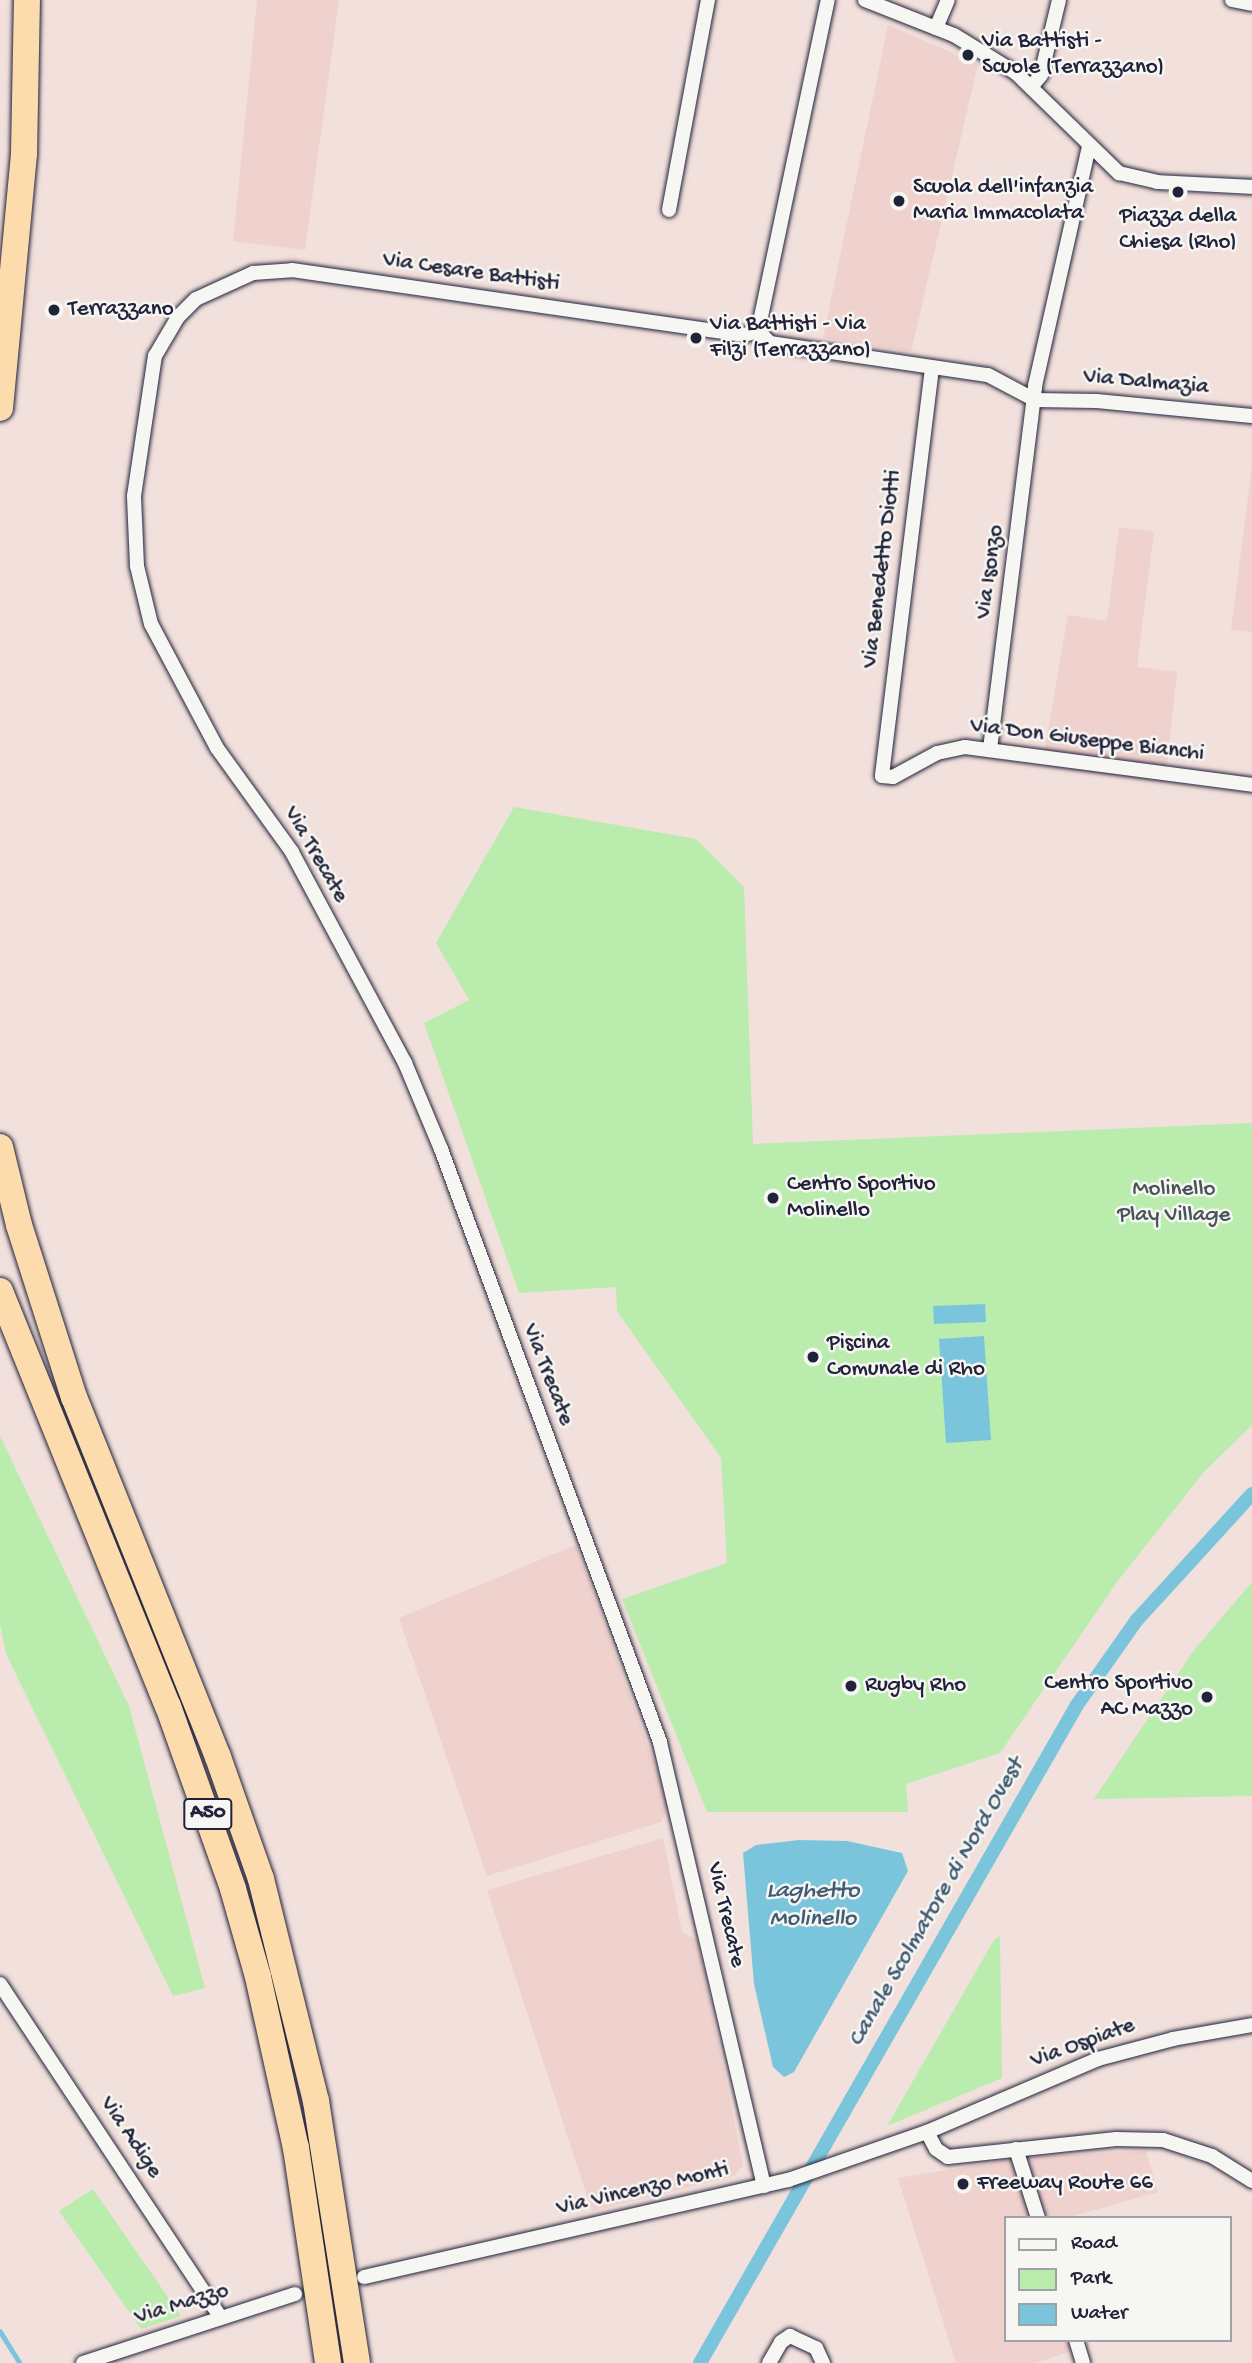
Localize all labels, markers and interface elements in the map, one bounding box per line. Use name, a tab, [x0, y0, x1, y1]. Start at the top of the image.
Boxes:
place label: Via Battisti - Scuole (Terrazzano)	[982, 28, 1164, 82]
marker: Via Battisti - Scuole (Terrazzano)	[960, 47, 976, 63]
place label: Scuola dell'infanzia Maria Immacolata	[913, 174, 1093, 228]
marker: Piazza della Chiesa (Rho)	[1170, 184, 1186, 200]
marker: Scuola dell'infanzia Maria Immacolata	[891, 193, 907, 209]
place label: Piazza della Chiesa (Rho)	[1119, 203, 1237, 257]
street label: Via Cesare Battisti	[381, 247, 561, 299]
place label: Terrazzano	[68, 296, 174, 324]
marker: Terrazzano	[46, 302, 62, 318]
place label: Via Battisti - Via Filzi (Terrazzano)	[710, 311, 871, 365]
marker: Via Battisti - Via Filzi (Terrazzano)	[688, 330, 704, 346]
street label: Via Dalmazia	[1082, 364, 1210, 402]
street label: Via Benedetto Diotti	[857, 468, 909, 670]
street label: Via Isonzo	[971, 523, 1011, 621]
street label: Via Don Giuseppe Bianchi	[968, 713, 1206, 769]
street label: Via Trecate	[276, 802, 354, 908]
place label: Centro Sportivo Molinello	[787, 1171, 936, 1225]
park label: Molinello Play Village	[1118, 1176, 1230, 1230]
marker: Centro Sportivo Molinello	[765, 1190, 781, 1206]
street label: Via Trecate	[515, 1320, 579, 1430]
place label: Piscina Comunale di Rho	[827, 1330, 985, 1384]
marker: Piscina Comunale di Rho	[805, 1349, 821, 1365]
place label: Centro Sportivo AC Mazzo	[1044, 1670, 1193, 1724]
place label: Rugby Rho	[865, 1672, 966, 1700]
marker: Rugby Rho	[843, 1678, 859, 1694]
marker: Centro Sportivo AC Mazzo	[1199, 1689, 1215, 1705]
water label: Canale Scolmatore di Nord Ovest	[843, 1754, 1031, 2052]
road number: A50	[182, 1797, 234, 1832]
street label: Via Trecate	[700, 1860, 750, 1970]
water label: Laghetto Molinello	[766, 1878, 860, 1934]
street label: Via Ospiate	[1027, 2012, 1139, 2076]
street label: Via Adige	[93, 2092, 167, 2184]
street label: Via Vincenzo Monti	[554, 2157, 732, 2223]
place label: Freeway Route 66	[977, 2170, 1153, 2198]
marker: Freeway Route 66	[955, 2176, 971, 2192]
legend	[1004, 2216, 1231, 2342]
text: Road	[1071, 2232, 1117, 2257]
text: Park	[1071, 2267, 1111, 2292]
street label: Via Mazzo	[132, 2278, 232, 2332]
text: Water	[1071, 2302, 1127, 2327]

